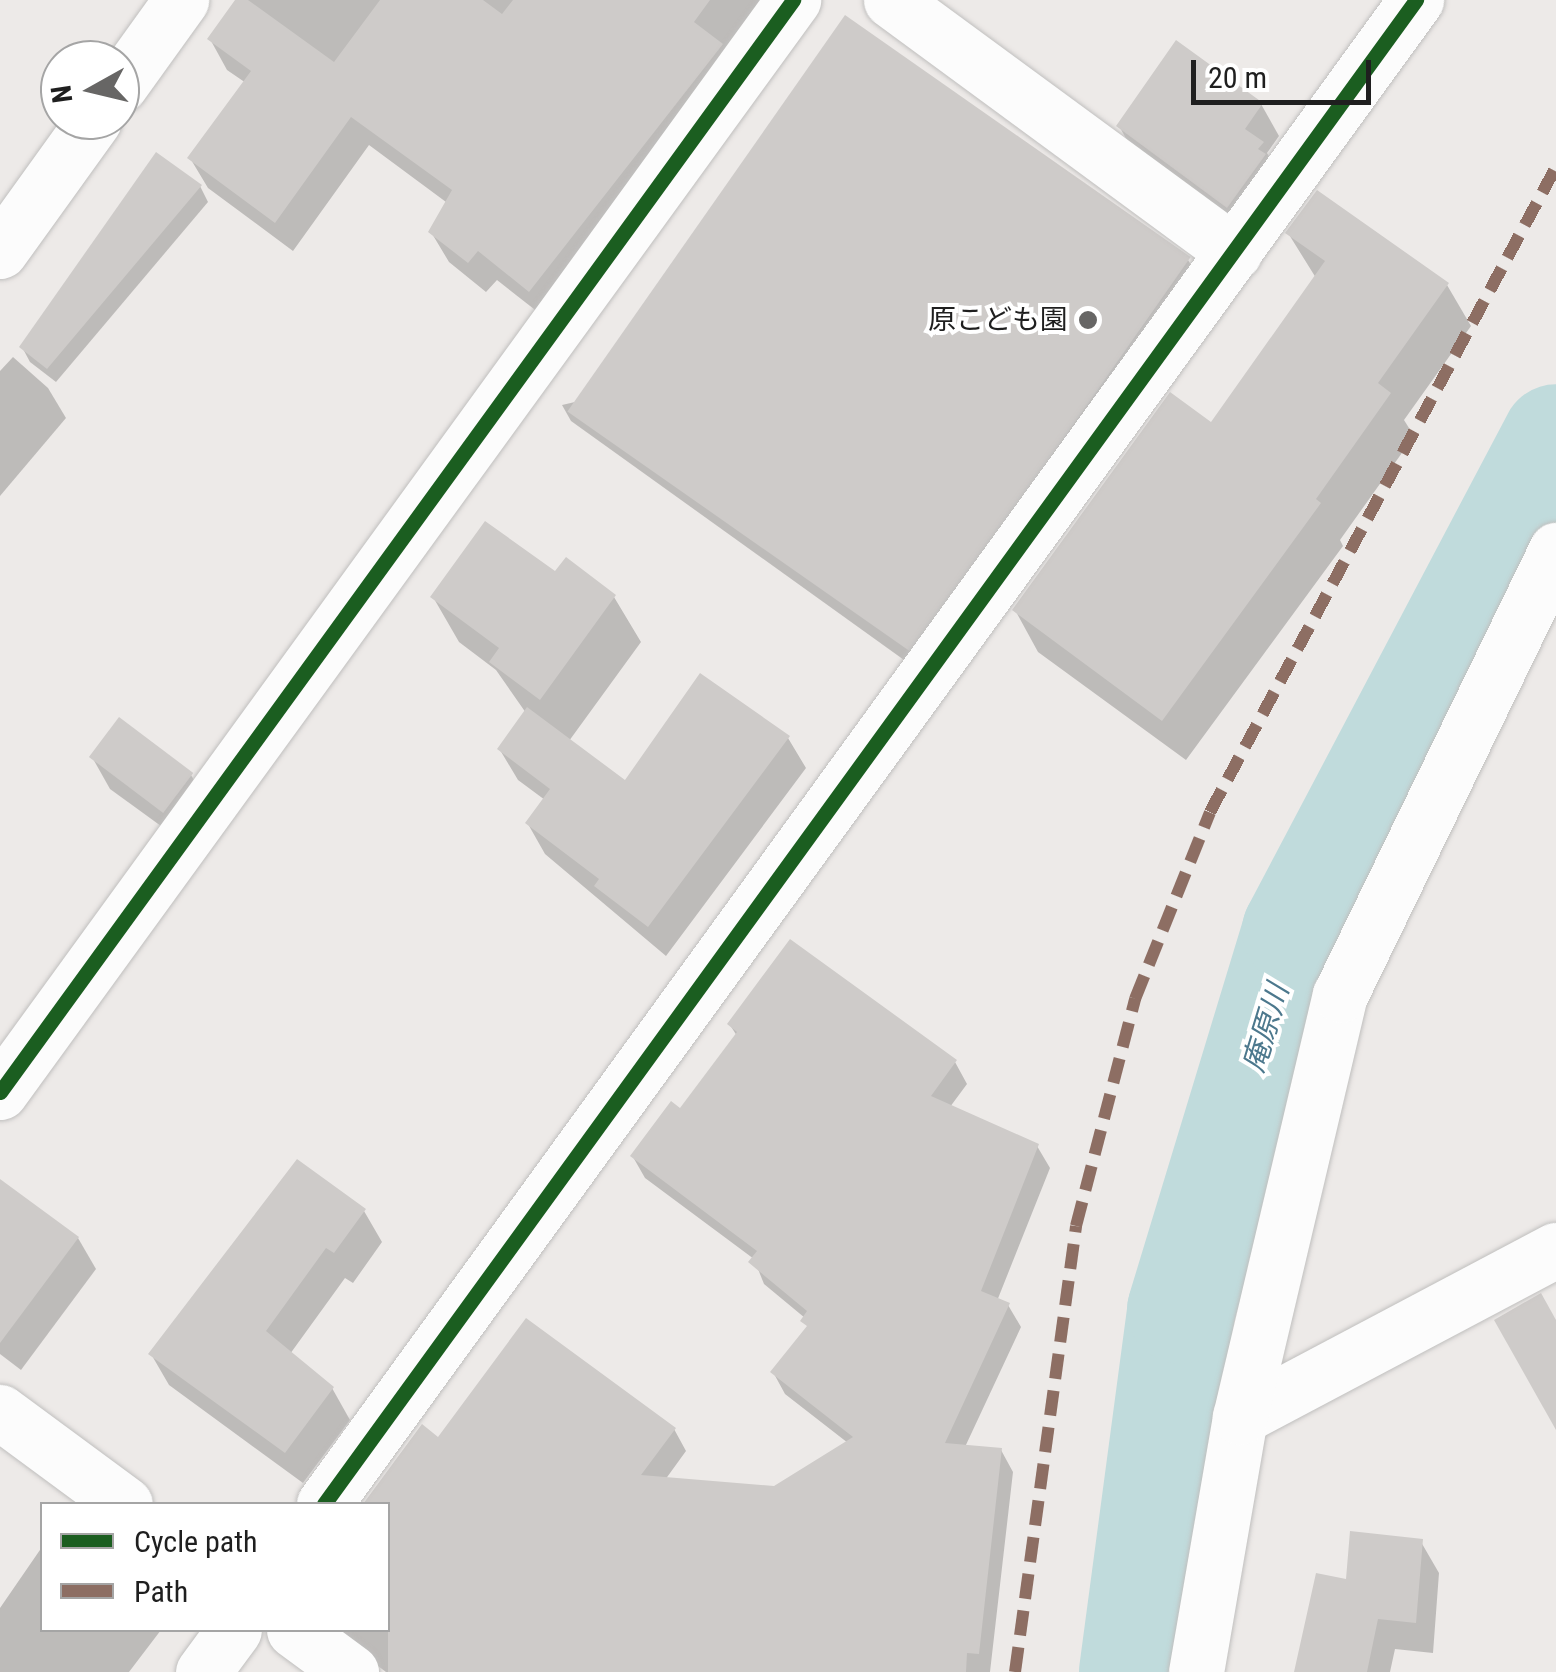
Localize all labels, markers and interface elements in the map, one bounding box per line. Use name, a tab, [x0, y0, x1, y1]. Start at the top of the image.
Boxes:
north arrow	[40, 40, 140, 140]
scale bar	[1196, 40, 1376, 102]
text: 20 m	[1208, 60, 1267, 95]
text: N	[44, 83, 79, 105]
place label: 原こども園	[928, 303, 1068, 337]
marker: 原こども園	[1077, 309, 1099, 331]
water label: 庵原川	[1236, 980, 1296, 1076]
legend	[40, 1502, 390, 1632]
text: Cycle path	[134, 1524, 258, 1559]
text: Path	[134, 1574, 188, 1609]

